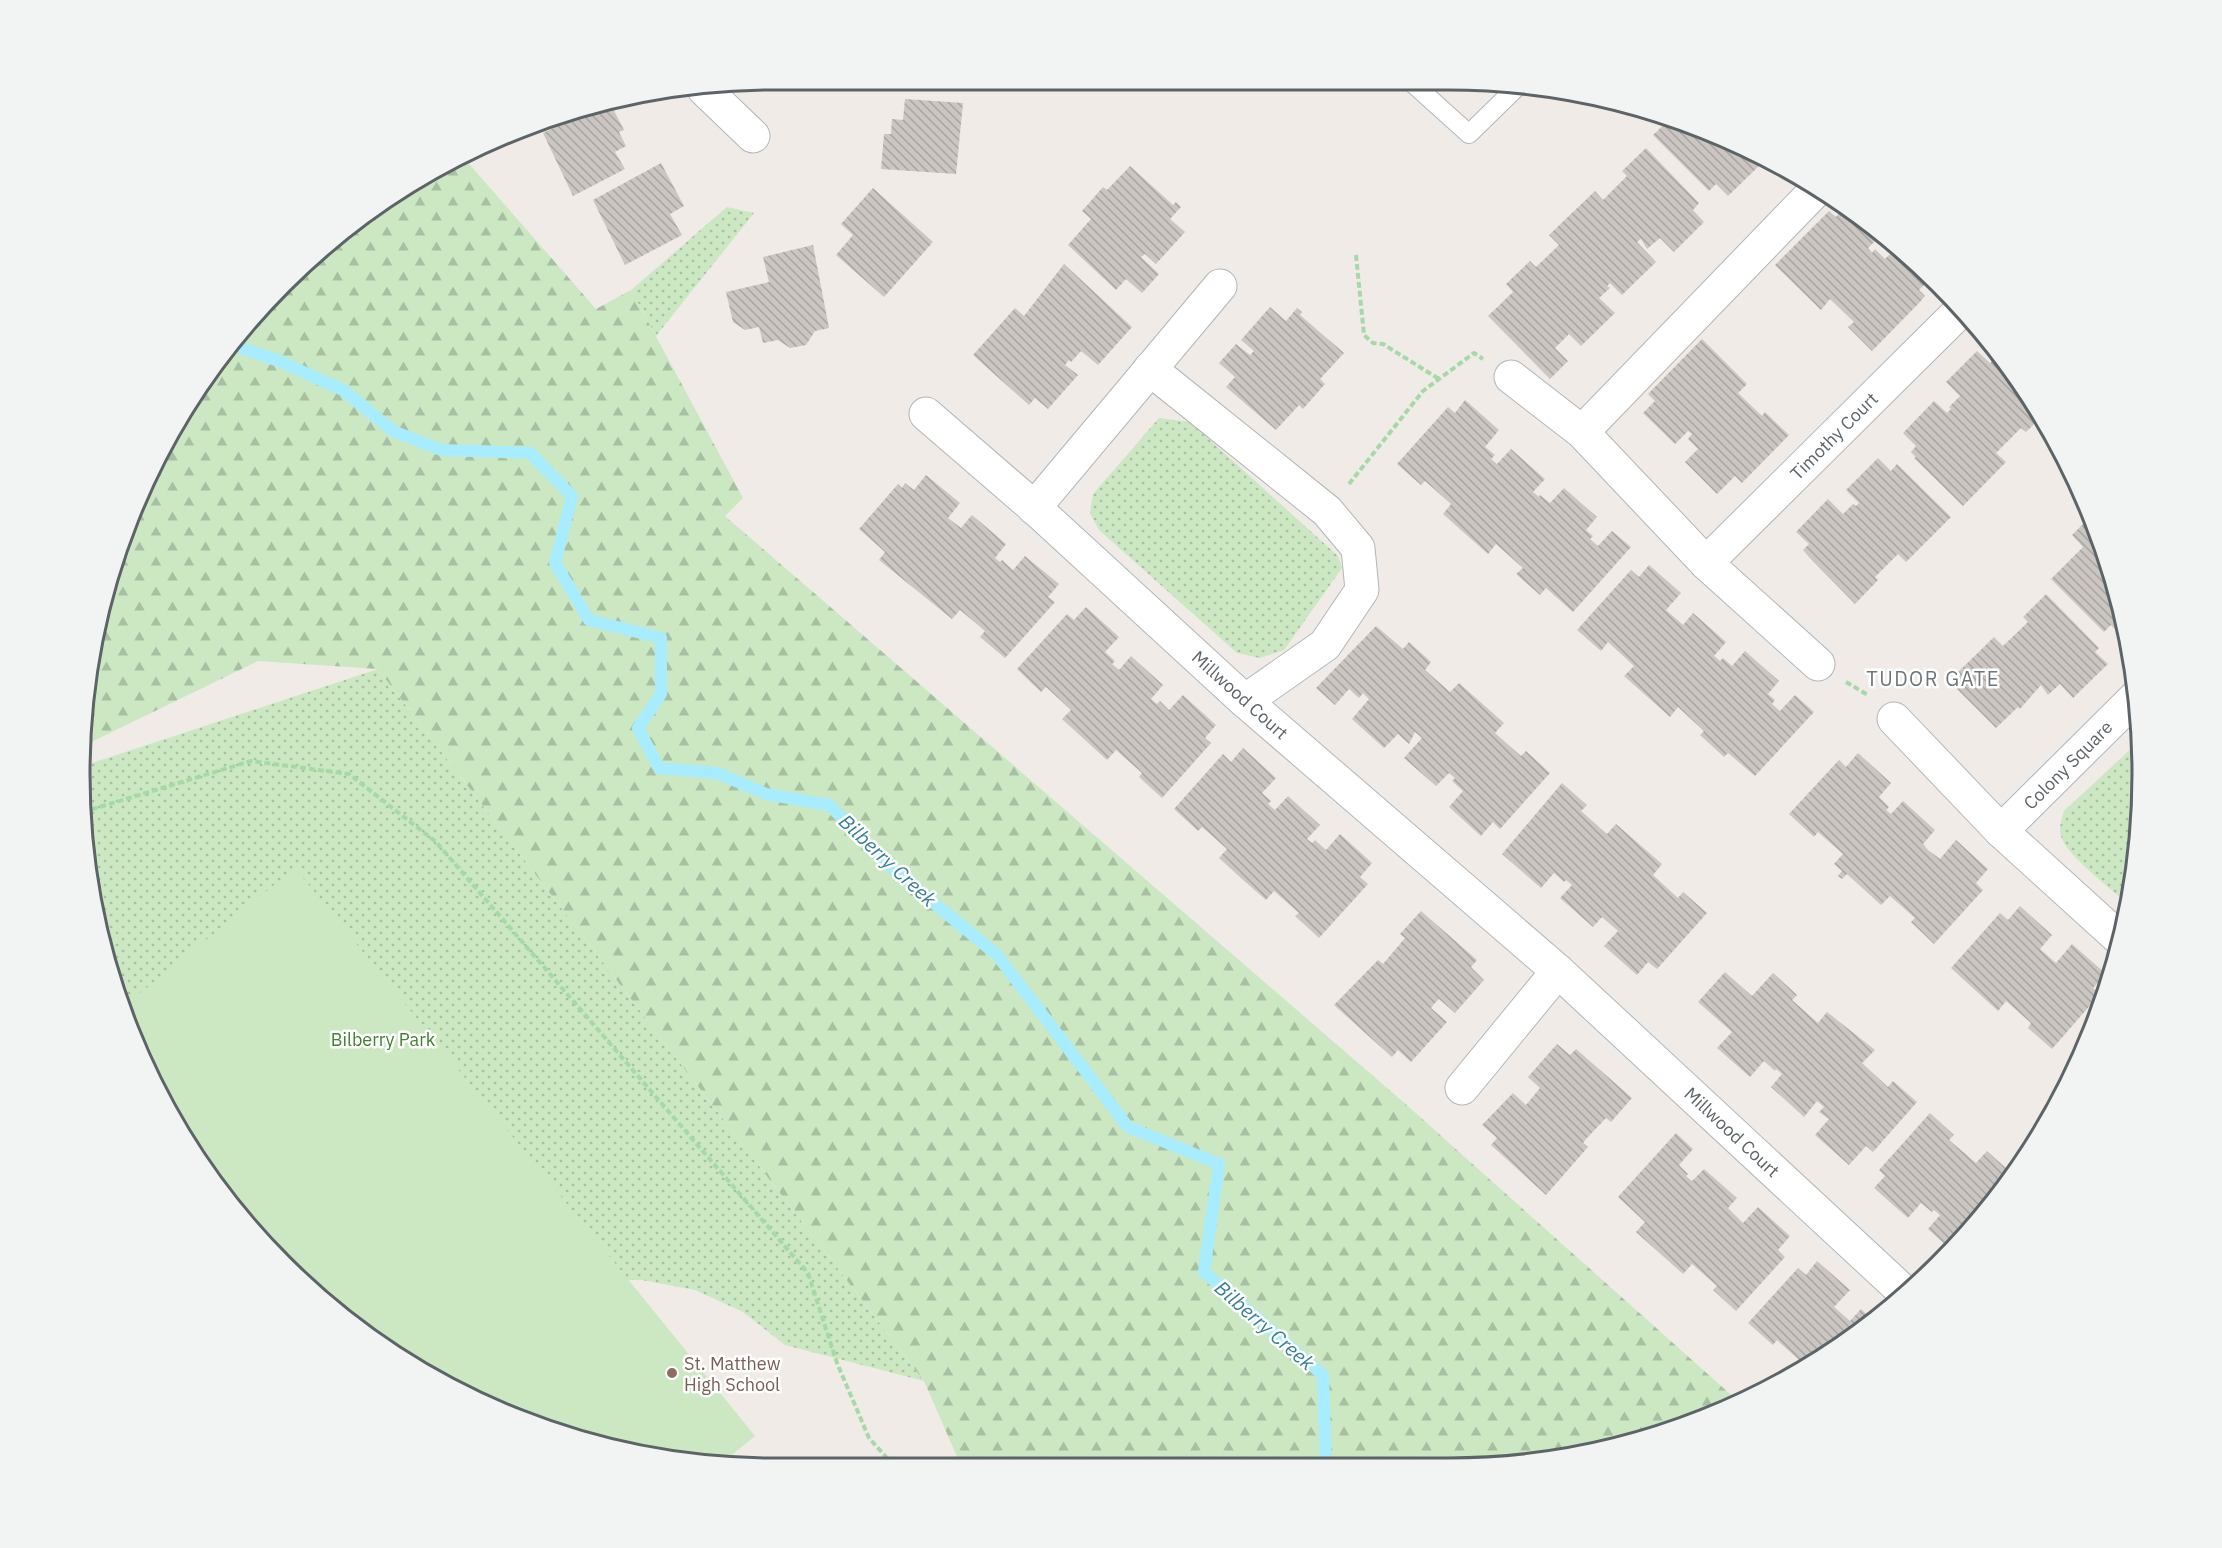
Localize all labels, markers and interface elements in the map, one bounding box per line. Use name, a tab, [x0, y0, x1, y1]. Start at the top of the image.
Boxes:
street label: Timothy Court	[1785, 387, 1883, 485]
street label: Millwood Court	[1187, 646, 1293, 744]
district label: TUDOR GATE	[1866, 665, 2000, 692]
street label: Colony Square	[2019, 716, 2117, 814]
water label: Bilberry Creek	[833, 808, 943, 913]
park label: Bilberry Park	[331, 1028, 436, 1051]
street label: Millwood Court	[1680, 1082, 1784, 1182]
water label: Bilberry Creek	[1209, 1274, 1321, 1376]
place label: St. Matthew High School	[684, 1352, 781, 1396]
marker: St. Matthew High School	[665, 1366, 679, 1380]

